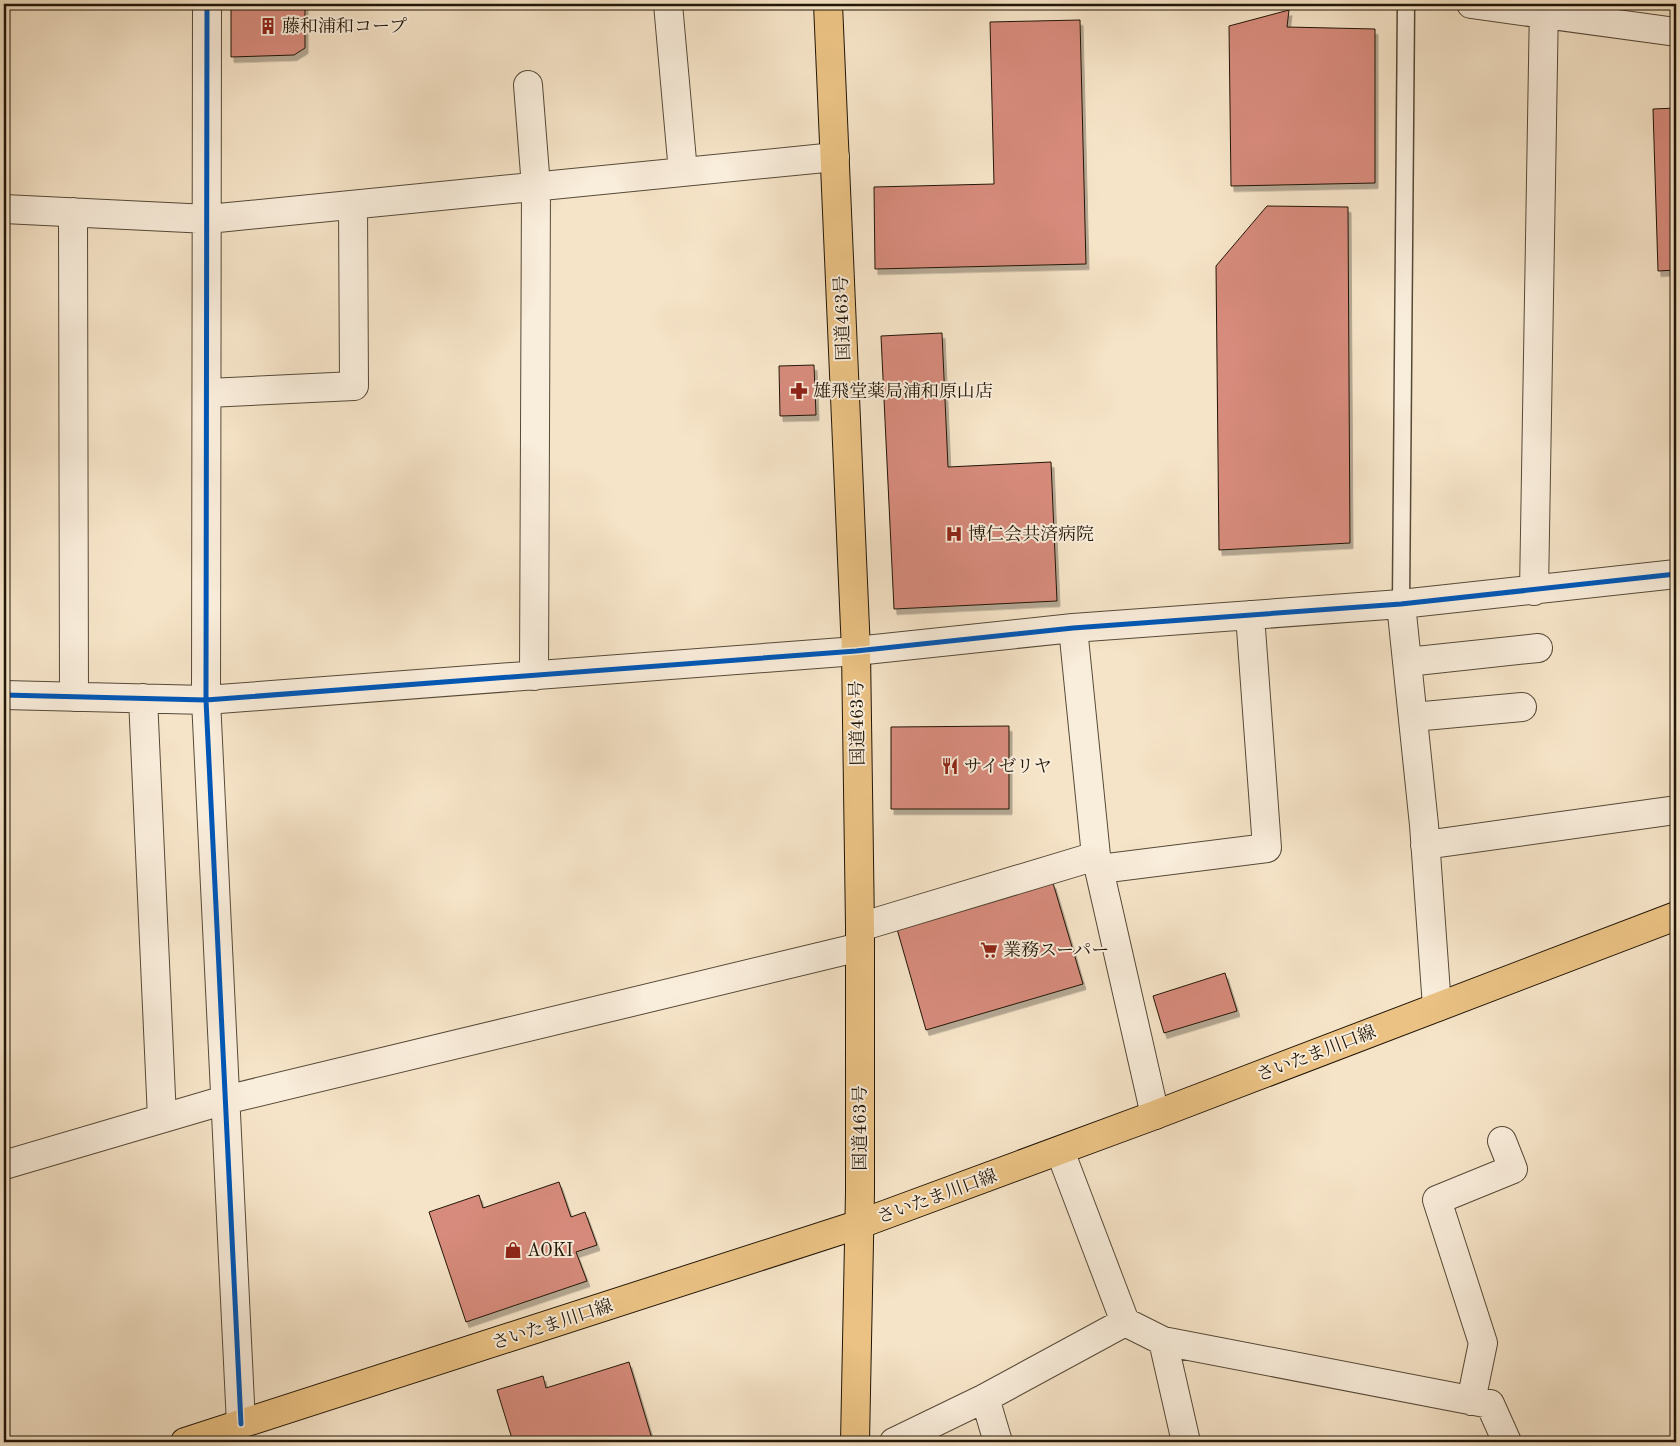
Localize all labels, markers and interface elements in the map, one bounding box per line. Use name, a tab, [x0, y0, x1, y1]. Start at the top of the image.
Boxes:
building icon: 藤和浦和コープ	[258, 16, 278, 36]
place label: 藤和浦和コープ	[282, 16, 407, 36]
street label: 国道463号	[831, 275, 853, 361]
pharmacy icon: 雄飛堂薬局浦和原山店	[789, 381, 809, 401]
place label: 雄飛堂薬局浦和原山店	[813, 381, 993, 401]
hospital icon: 博仁会共済病院	[944, 524, 964, 544]
place label: 博仁会共済病院	[968, 524, 1094, 544]
street label: 国道463号	[846, 680, 868, 766]
restaurant icon: サイゼリヤ	[940, 756, 960, 776]
place label: サイゼリヤ	[964, 757, 1052, 776]
supermarket icon: 業務スーパー	[979, 940, 999, 960]
place label: 業務スーパー	[1003, 940, 1109, 960]
street label: さいたま川口線	[1254, 1021, 1378, 1085]
street label: 国道463号	[850, 1085, 870, 1171]
street label: さいたま川口線	[874, 1165, 1000, 1227]
shop icon: AOKI	[503, 1240, 523, 1260]
place label: AOKI	[527, 1242, 573, 1260]
street label: さいたま川口線	[489, 1295, 615, 1353]

